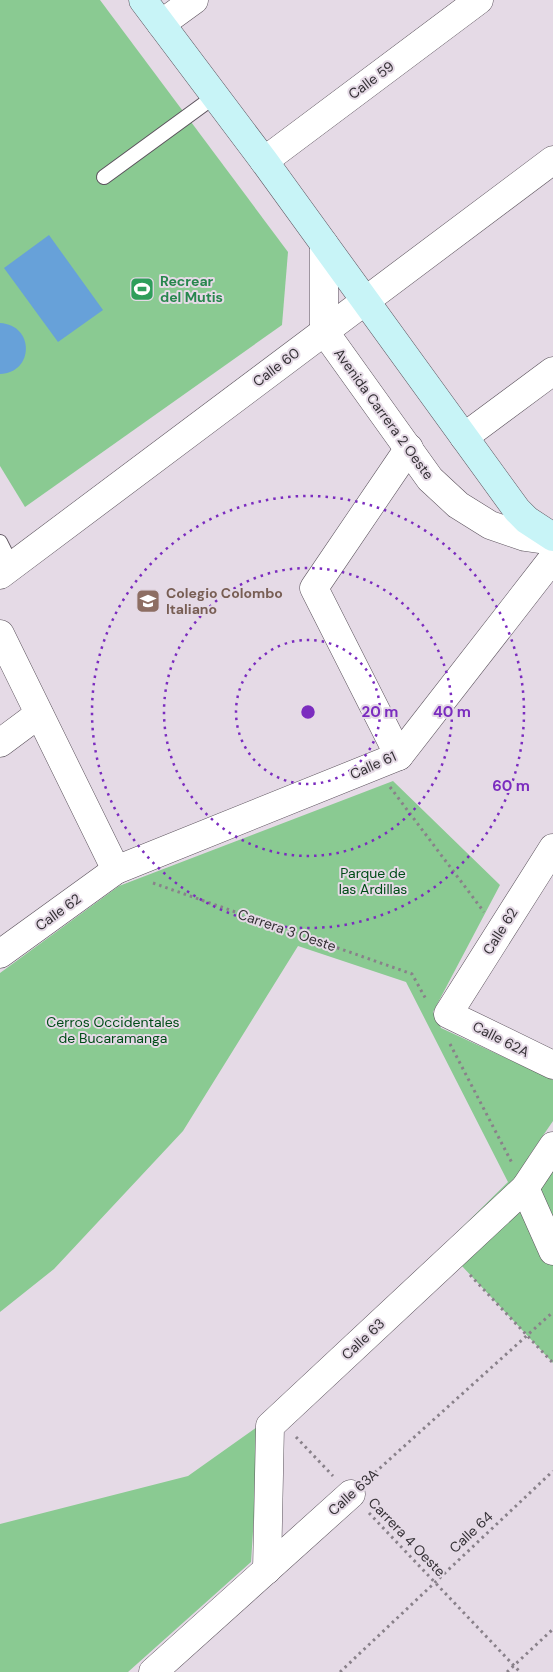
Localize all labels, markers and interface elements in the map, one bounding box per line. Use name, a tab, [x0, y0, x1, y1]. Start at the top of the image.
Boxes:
street label: Calle 59	[345, 57, 398, 103]
place label: Recrear del Mutis	[160, 272, 223, 306]
sports icon: Recrear del Mutis	[129, 276, 155, 302]
street label: Calle 60	[249, 344, 303, 390]
street label: Avenida Carrera 2 Oeste	[330, 345, 438, 483]
place label: Colegio Colombo Italiano	[166, 584, 283, 618]
school or university icon: Colegio Colombo Italiano	[135, 588, 161, 614]
text: 20 m	[362, 702, 398, 722]
text: 40 m	[433, 702, 471, 722]
centre of rings	[299, 703, 317, 721]
street label: Calle 61	[347, 747, 399, 783]
text: 60 m	[492, 776, 530, 796]
park label: Parque de las Ardillas	[339, 864, 407, 898]
street label: Calle 62	[32, 889, 84, 935]
street label: Calle 62	[479, 904, 521, 958]
street label: Carrera 3 Oeste	[235, 905, 339, 955]
park label: Cerros Occidentales de Bucaramanga	[46, 1013, 180, 1047]
street label: Calle 62A	[470, 1017, 532, 1061]
street label: Calle 63	[338, 1314, 388, 1364]
street label: Calle 63A	[324, 1465, 382, 1519]
street label: Carrera 4 Oeste	[365, 1494, 449, 1580]
street label: Calle 64	[446, 1507, 497, 1557]

